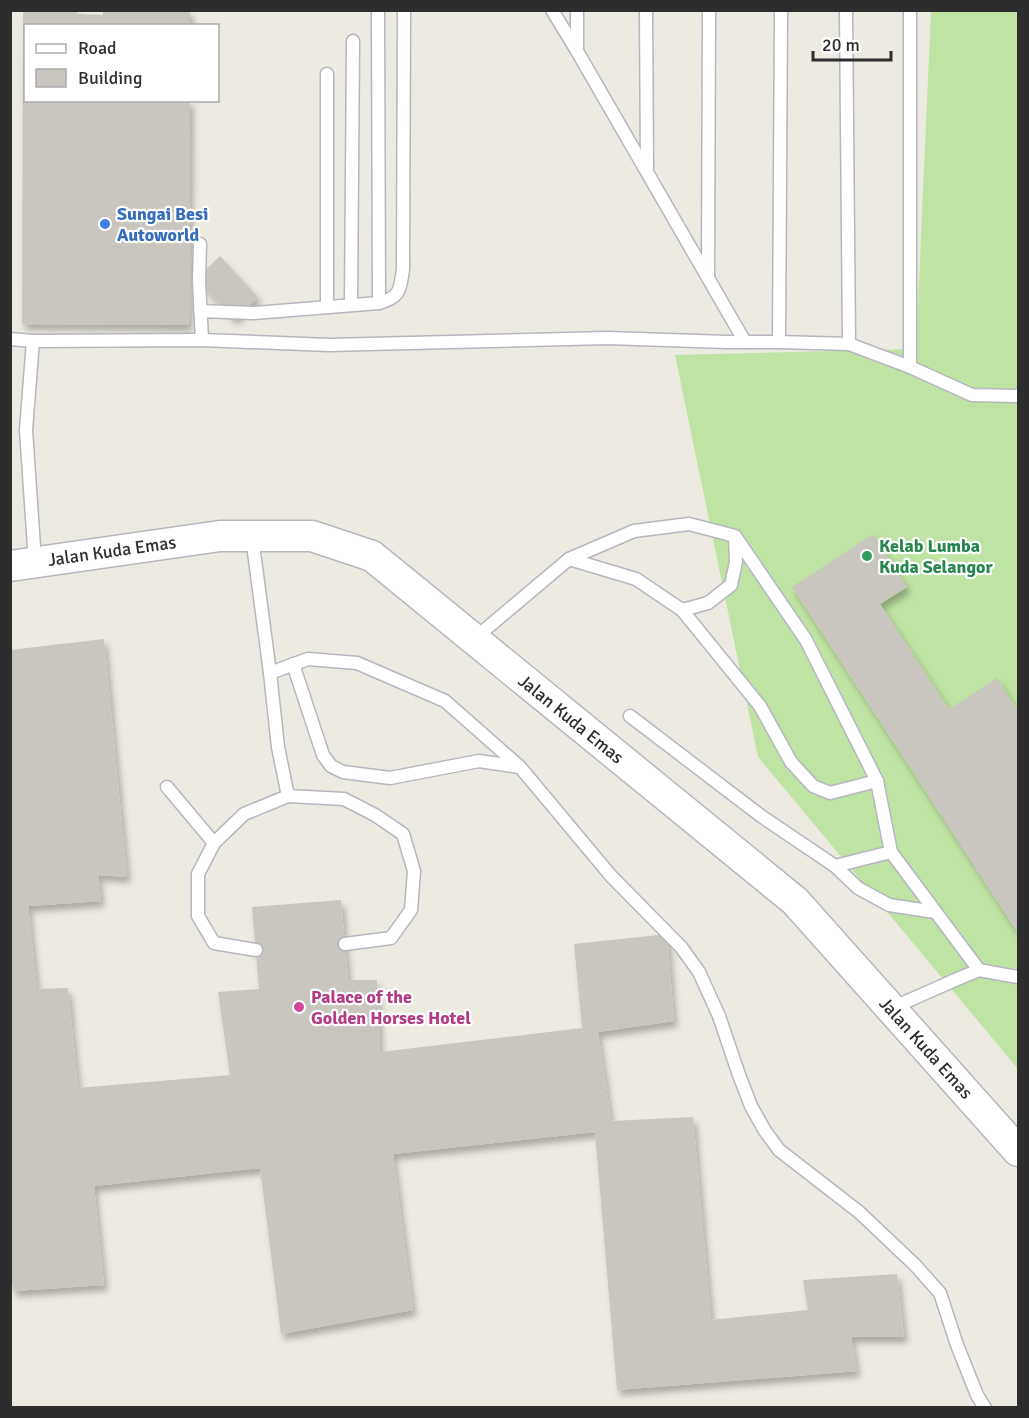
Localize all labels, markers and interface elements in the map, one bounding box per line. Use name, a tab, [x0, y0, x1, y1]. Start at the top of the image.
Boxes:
legend	[24, 24, 219, 102]
scale bar	[813, 24, 891, 62]
text: 20 m	[822, 34, 860, 56]
text: Road	[78, 37, 117, 59]
text: Building	[78, 67, 142, 89]
place label: Sungai Besi Autoworld	[117, 203, 208, 246]
marker: Sungai Besi Autoworld	[98, 217, 112, 231]
street label: Jalan Kuda Emas	[46, 531, 178, 571]
place label: Kelab Lumba Kuda Selangor	[879, 535, 993, 578]
marker: Kelab Lumba Kuda Selangor	[860, 549, 874, 563]
street label: Jalan Kuda Emas	[514, 670, 628, 768]
place label: Palace of the Golden Horses Hotel	[311, 986, 471, 1029]
street label: Jalan Kuda Emas	[875, 993, 978, 1104]
marker: Palace of the Golden Horses Hotel	[292, 1000, 306, 1014]

